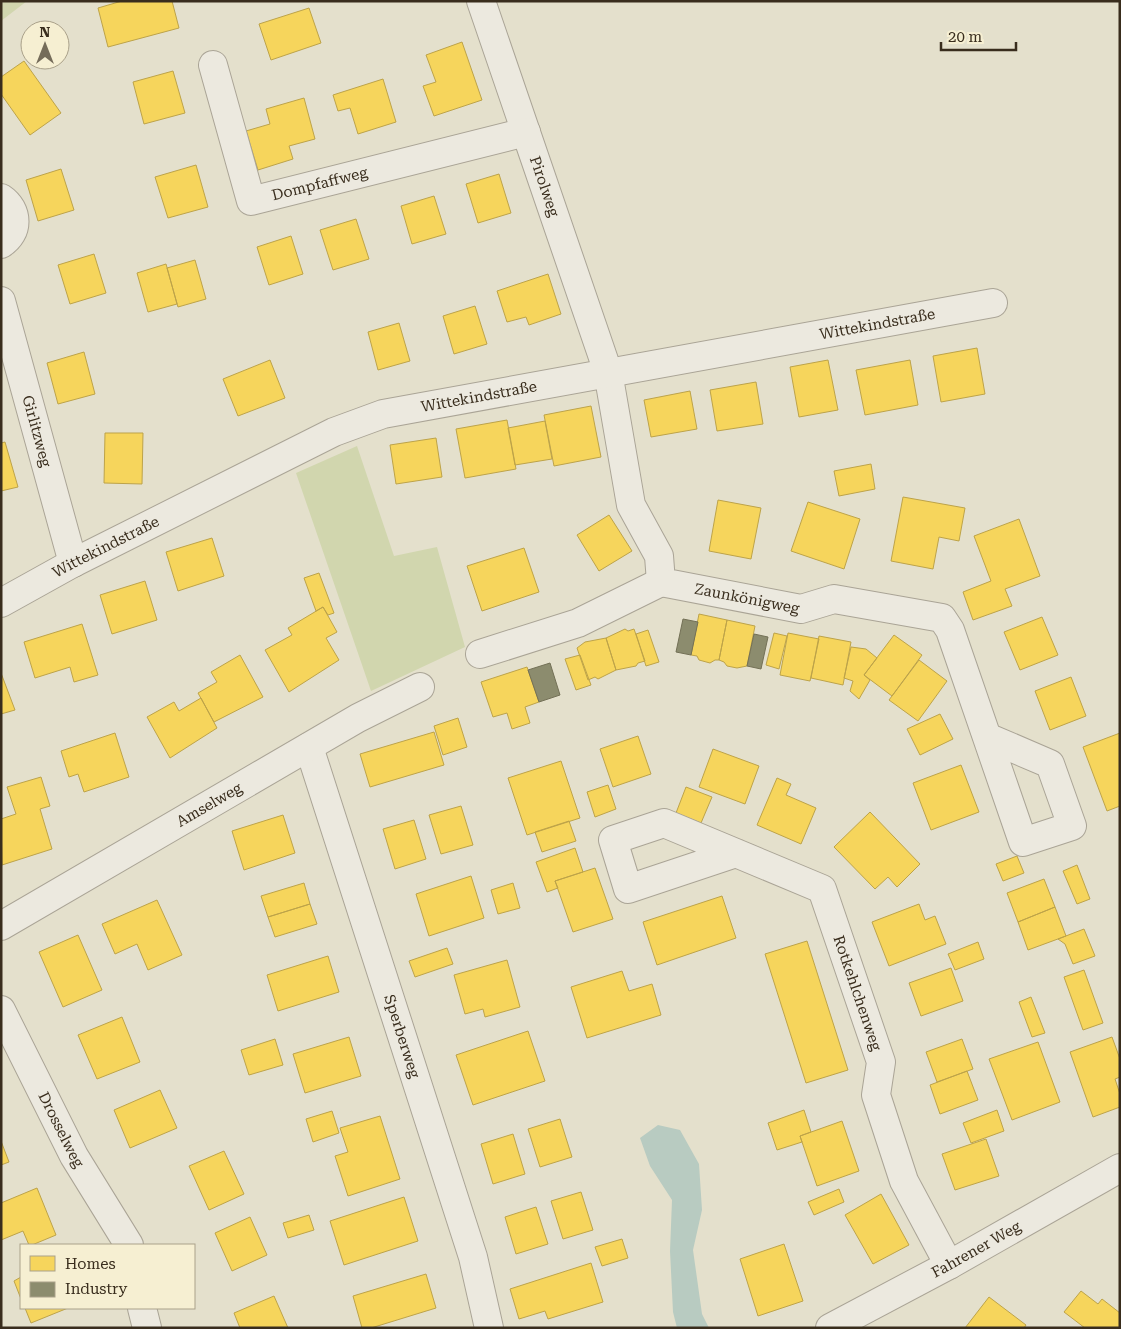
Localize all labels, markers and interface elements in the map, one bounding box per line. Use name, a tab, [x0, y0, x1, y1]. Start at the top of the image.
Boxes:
north arrow	[20, 20, 70, 70]
scale bar	[941, 20, 1016, 52]
text: N	[40, 24, 51, 40]
text: 20 m	[948, 28, 983, 46]
street label: Pirolweg	[526, 154, 563, 220]
street label: Dompfaffweg	[270, 163, 370, 204]
street label: Wittekindstraße	[818, 305, 937, 343]
street label: Wittekindstraße	[419, 377, 538, 416]
street label: Girlitzweg	[18, 393, 55, 470]
street label: Wittekindstraße	[49, 512, 162, 582]
street label: Zaunkönigweg	[693, 580, 802, 618]
street label: Amselweg	[173, 778, 246, 831]
street label: Rotkehlchenweg	[829, 933, 886, 1054]
street label: Sperberweg	[380, 992, 424, 1081]
street label: Drosselweg	[34, 1089, 88, 1171]
street label: Fahrener Weg	[928, 1217, 1024, 1282]
legend	[20, 1244, 195, 1309]
text: Homes	[65, 1255, 116, 1273]
text: Industry	[65, 1280, 127, 1298]

